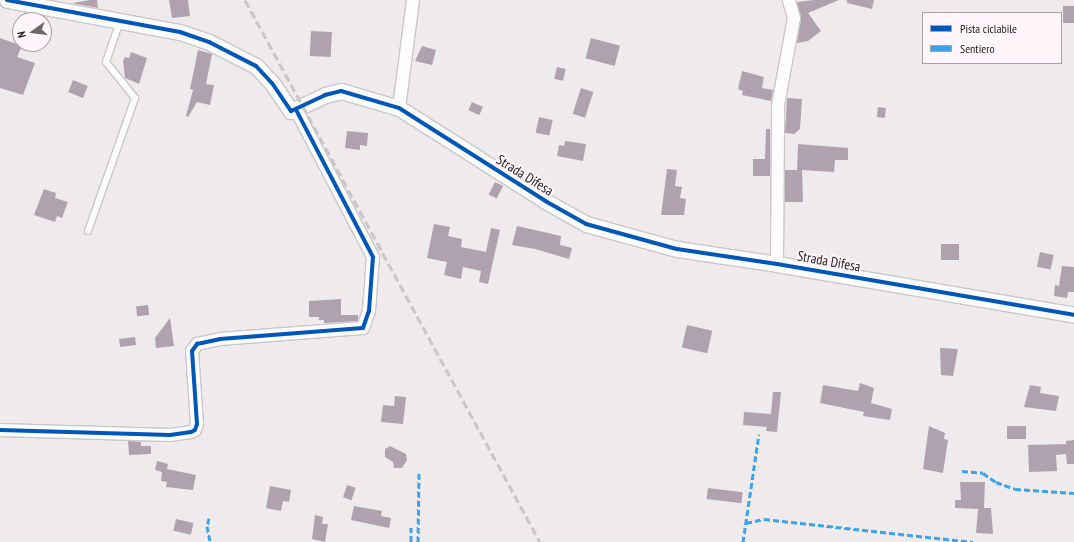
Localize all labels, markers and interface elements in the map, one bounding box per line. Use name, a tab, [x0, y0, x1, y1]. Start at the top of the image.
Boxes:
north arrow	[12, 12, 52, 52]
legend	[922, 12, 1062, 64]
text: Pista ciclabile	[960, 21, 1017, 36]
text: N	[14, 30, 29, 39]
text: Sentiero	[960, 41, 995, 56]
street label: Strada Difesa	[493, 151, 557, 199]
street label: Strada Difesa	[796, 247, 862, 275]

